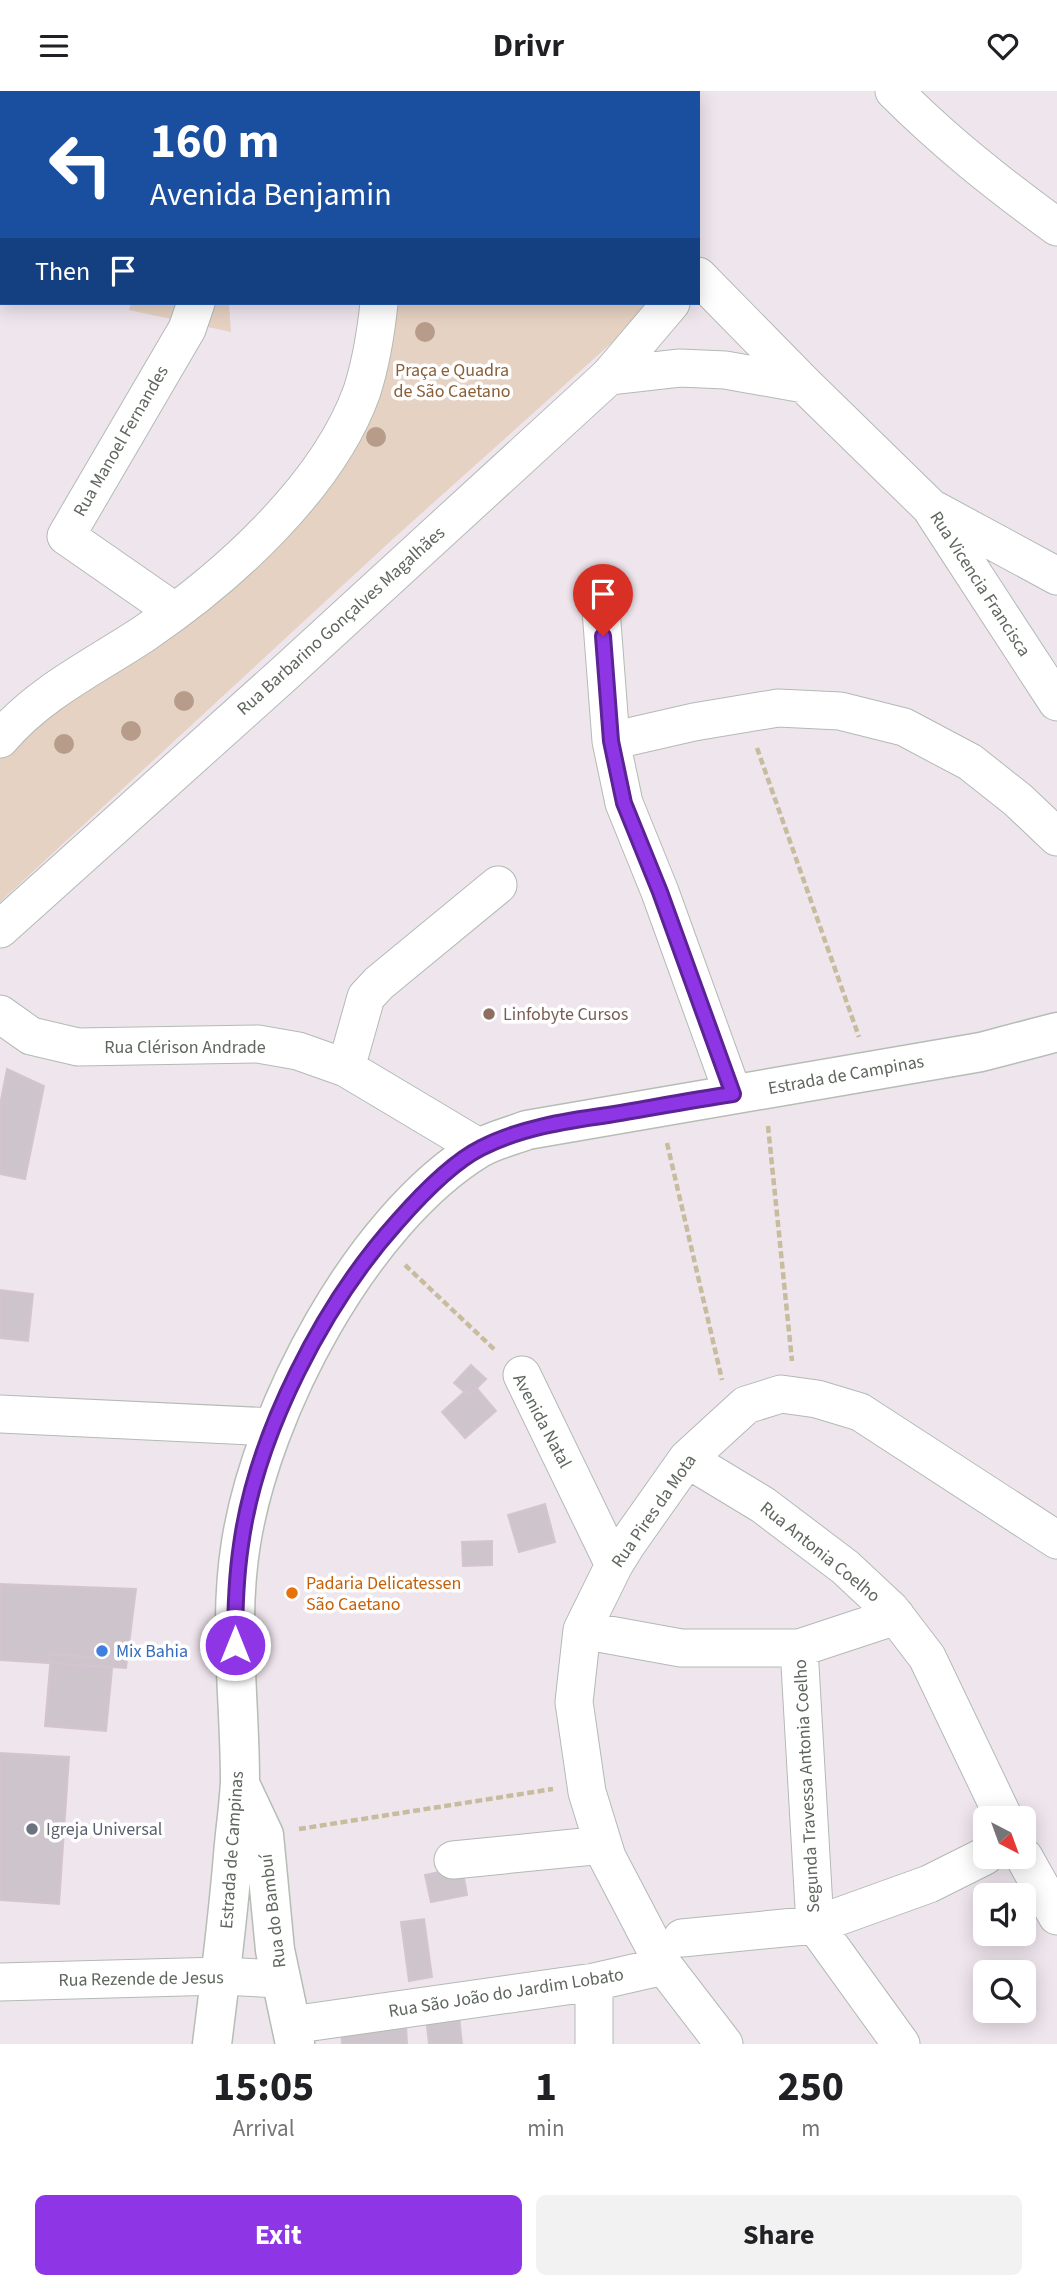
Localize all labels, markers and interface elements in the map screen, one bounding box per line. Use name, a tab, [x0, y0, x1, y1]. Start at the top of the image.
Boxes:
text: Drivr	[493, 23, 564, 69]
icon: menu	[35, 27, 73, 65]
icon: heart	[984, 27, 1022, 65]
text: 160 m	[150, 107, 279, 177]
icon: left	[35, 119, 126, 210]
text: Avenida Benjamin	[150, 172, 392, 218]
icon: arrive	[104, 252, 142, 290]
text: Then	[35, 253, 90, 290]
park label: Praça e Quadra de São Caetano	[393, 358, 511, 404]
street label: Rua Manoel Fernandes	[68, 361, 174, 521]
street label: Rua Vicencia Francisca	[924, 506, 1036, 662]
street label: Rua Barbarino Gonçalves Magalhães	[232, 521, 450, 721]
pin	[573, 564, 633, 636]
icon: arrive	[584, 575, 622, 613]
place label: Linfobyte Cursos	[503, 1002, 628, 1027]
marker: Linfobyte Cursos	[481, 1006, 497, 1022]
street label: Rua Clérison Andrade	[104, 1035, 266, 1060]
street label: Estrada de Campinas	[766, 1049, 926, 1101]
street label: Avenida Natal	[507, 1369, 577, 1473]
street label: Rua Pires da Mota	[605, 1449, 703, 1573]
street label: Rua Antonia Coelho	[755, 1496, 885, 1608]
place label: Padaria Delicatessen São Caetano	[306, 1571, 461, 1617]
marker: Padaria Delicatessen São Caetano	[284, 1585, 300, 1601]
position arrow	[198, 1608, 272, 1682]
place label: Mix Bahia	[116, 1639, 188, 1664]
marker: Mix Bahia	[94, 1643, 110, 1659]
street label: Segunda Travessa Antonia Coelho	[788, 1659, 826, 1913]
street label: Estrada de Campinas	[214, 1770, 250, 1930]
north arrow	[973, 1806, 1036, 1869]
map controls	[973, 1806, 1036, 2023]
place label: Igreja Universal	[46, 1817, 162, 1842]
marker: Igreja Universal	[24, 1821, 40, 1837]
street label: Rua do Bambuí	[254, 1852, 292, 1970]
button: sound	[973, 1883, 1036, 1946]
button: search	[973, 1960, 1036, 2023]
street label: Rua São João do Jardim Lobato	[387, 1962, 625, 2024]
street label: Rua Rezende de Jesus	[58, 1965, 224, 1993]
text: 15:05	[213, 2057, 314, 2117]
text: 1	[535, 2057, 557, 2117]
text: 250	[777, 2057, 844, 2117]
text: Arrival	[233, 2112, 295, 2145]
text: min	[527, 2112, 565, 2145]
text: m	[801, 2112, 820, 2145]
button: Exit	[35, 2195, 522, 2275]
button: Share	[536, 2195, 1022, 2275]

